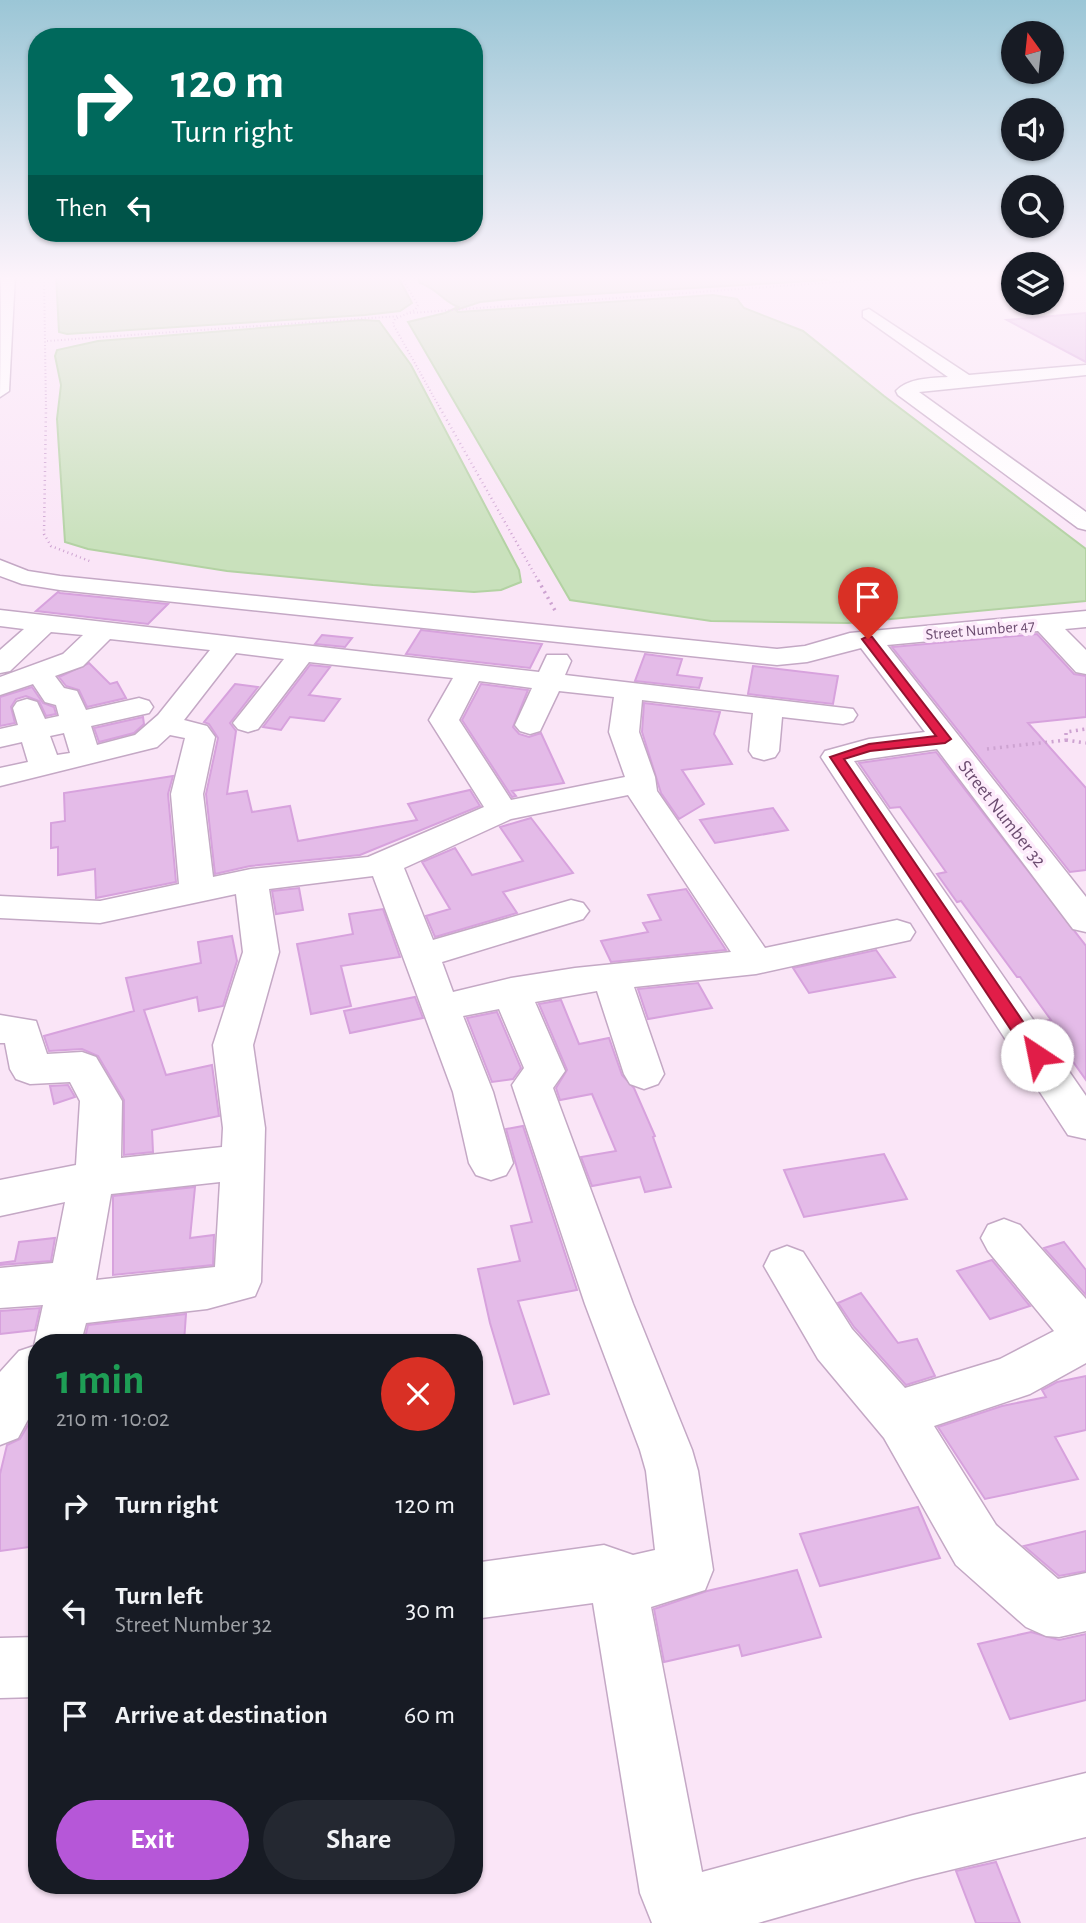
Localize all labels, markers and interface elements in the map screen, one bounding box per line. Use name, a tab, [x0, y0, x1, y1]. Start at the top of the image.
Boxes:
north arrow	[1001, 21, 1064, 84]
map controls	[1001, 21, 1064, 315]
icon: right	[56, 56, 147, 147]
text: 120 m	[171, 58, 284, 107]
button: sound	[1001, 98, 1064, 161]
text: Turn right	[171, 116, 293, 148]
button: search	[1001, 175, 1064, 238]
icon: left	[121, 189, 159, 227]
text: Then	[56, 195, 107, 221]
button: layers	[1001, 252, 1064, 315]
pin	[838, 567, 898, 639]
icon: arrive	[849, 578, 887, 616]
street label: Street Number 47	[925, 617, 1036, 643]
street label: Street Number 32	[954, 757, 1049, 871]
position arrow	[1000, 1018, 1074, 1092]
button: close	[381, 1357, 455, 1431]
text: 1 min	[56, 1359, 145, 1401]
text: 210 m · 10:02	[56, 1408, 170, 1431]
icon: right	[56, 1487, 94, 1525]
text: Turn right	[115, 1492, 218, 1518]
text: 120 m	[395, 1492, 455, 1518]
text: Turn left	[115, 1583, 203, 1609]
icon: left	[56, 1592, 94, 1630]
text: 30 m	[405, 1597, 455, 1623]
text: Street Number 32	[115, 1614, 272, 1637]
icon: arrive	[56, 1697, 94, 1735]
text: Arrive at destination	[115, 1702, 328, 1728]
text: 60 m	[404, 1702, 455, 1728]
button: Exit	[56, 1800, 249, 1880]
button: Share	[263, 1800, 455, 1880]

